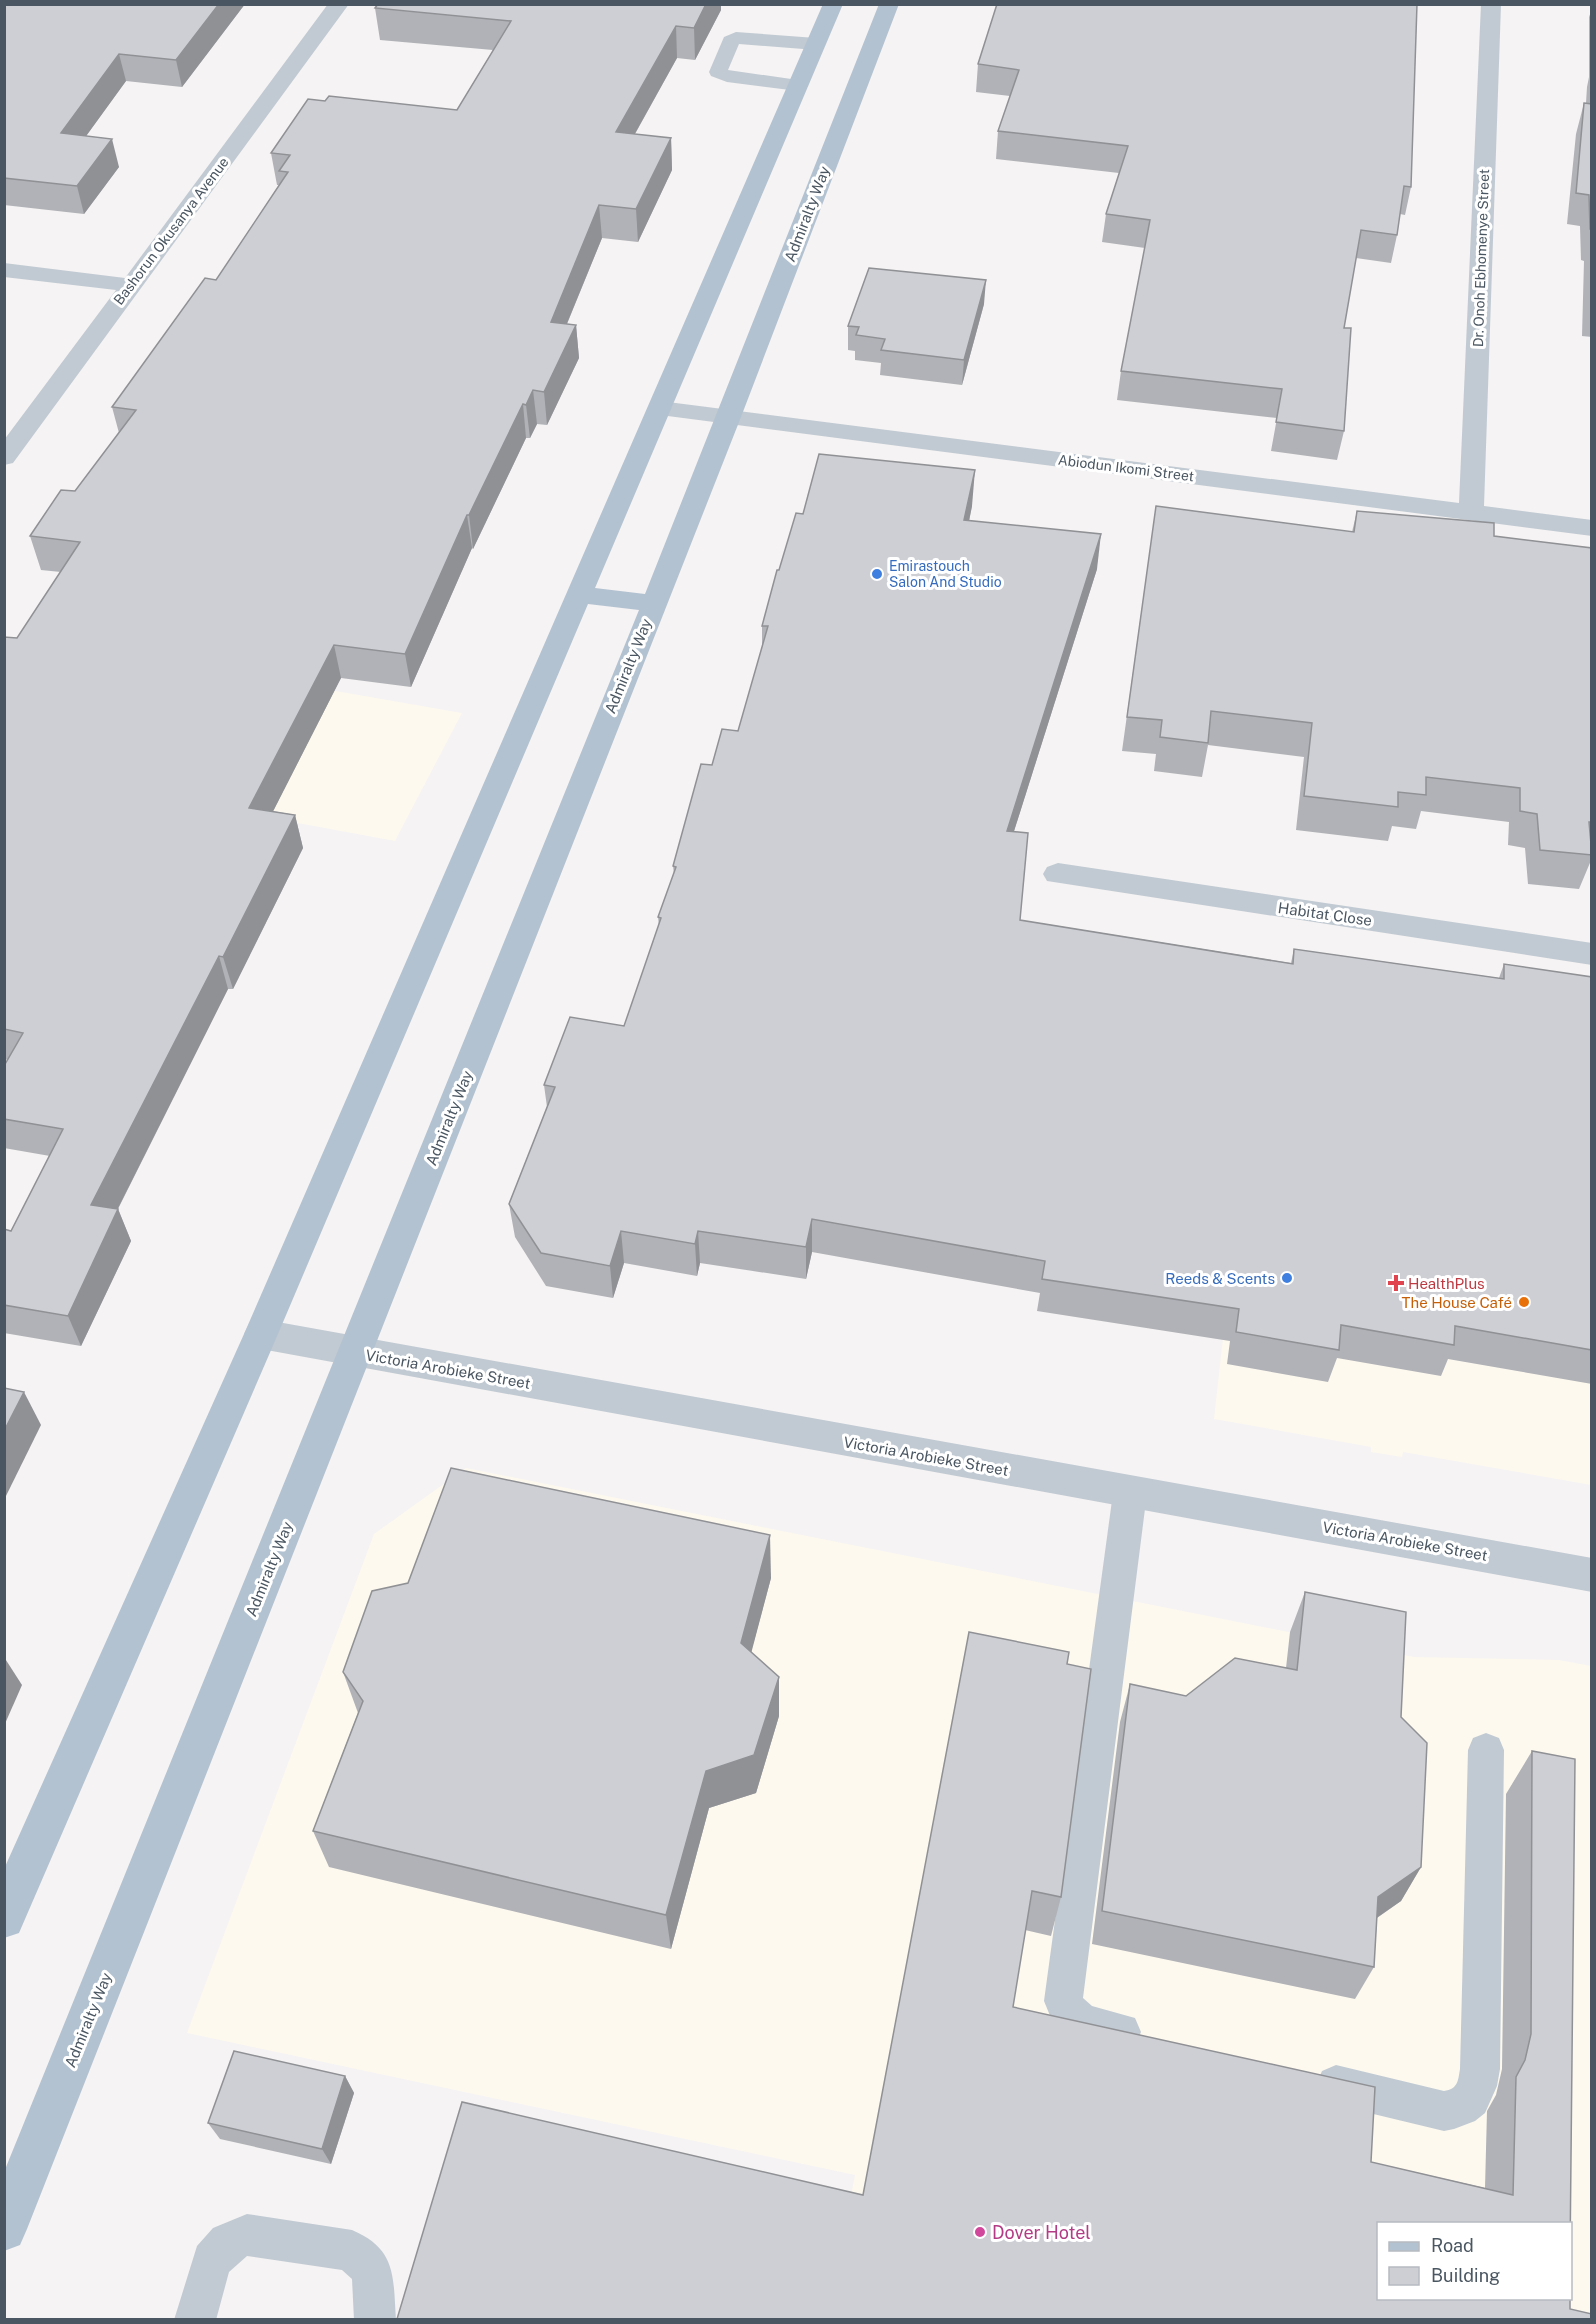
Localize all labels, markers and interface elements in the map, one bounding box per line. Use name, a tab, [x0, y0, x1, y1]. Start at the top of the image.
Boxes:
street label: Bashorun Okusanya Avenue	[110, 154, 232, 308]
street label: Admiralty Way	[781, 164, 833, 264]
street label: Dr. Onoh Ebhomenye Street	[1470, 169, 1492, 347]
street label: Abiodun Ikomi Street	[1057, 452, 1195, 484]
place label: Emirastouch Salon And Studio	[889, 558, 1002, 590]
marker: Emirastouch Salon And Studio	[870, 567, 884, 581]
street label: Admiralty Way	[601, 616, 655, 716]
street label: Habitat Close	[1277, 899, 1373, 929]
street label: Admiralty Way	[422, 1068, 476, 1168]
place label: Reeds & Scents	[1165, 1270, 1275, 1287]
marker: Reeds & Scents	[1280, 1271, 1294, 1285]
place label: HealthPlus	[1408, 1275, 1485, 1292]
marker: HealthPlus	[1389, 1276, 1403, 1290]
place label: The House Café	[1402, 1294, 1512, 1311]
marker: The House Café	[1517, 1295, 1531, 1309]
street label: Victoria Arobieke Street	[364, 1346, 532, 1392]
street label: Victoria Arobieke Street	[842, 1433, 1010, 1479]
street label: Victoria Arobieke Street	[1321, 1518, 1489, 1564]
street label: Admiralty Way	[242, 1519, 296, 1619]
street label: Admiralty Way	[61, 1970, 115, 2070]
place label: Dover Hotel	[992, 2222, 1091, 2243]
legend	[1377, 2222, 1572, 2300]
marker: Dover Hotel	[973, 2225, 987, 2239]
text: Road	[1431, 2235, 1474, 2256]
text: Building	[1431, 2265, 1500, 2286]

